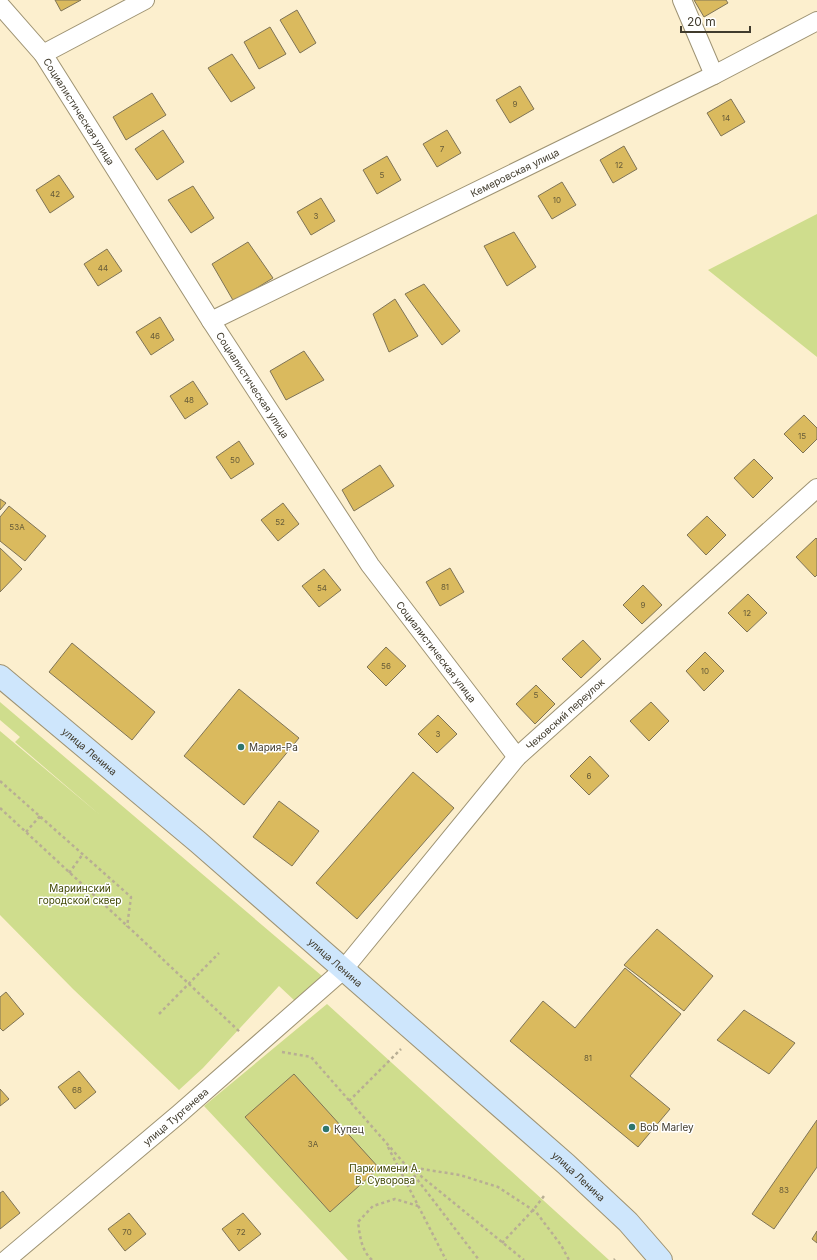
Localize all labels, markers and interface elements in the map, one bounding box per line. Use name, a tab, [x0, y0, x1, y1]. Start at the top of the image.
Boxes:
scale bar	[681, 8, 750, 34]
text: 20 m	[687, 14, 716, 29]
street label: Социалистическая улица	[41, 56, 117, 167]
house number: 9	[513, 99, 518, 109]
house number: 14	[722, 113, 730, 123]
house number: 7	[440, 144, 445, 154]
street label: Кемеровская улица	[468, 146, 561, 199]
house number: 12	[615, 160, 623, 170]
house number: 5	[380, 170, 385, 180]
house number: 42	[50, 189, 60, 199]
house number: 10	[553, 195, 561, 205]
house number: 3	[314, 211, 319, 221]
house number: 44	[98, 263, 108, 273]
street label: Социалистическая улица	[214, 330, 292, 440]
house number: 46	[150, 331, 160, 341]
house number: 48	[184, 395, 194, 405]
house number: 15	[798, 431, 806, 441]
house number: 50	[230, 455, 240, 465]
house number: 52	[275, 517, 285, 527]
house number: 53А	[9, 522, 25, 532]
house number: 81	[441, 582, 449, 592]
house number: 54	[317, 583, 327, 593]
street label: Социалистическая улица	[394, 599, 479, 705]
house number: 9	[641, 600, 646, 610]
house number: 12	[743, 608, 751, 618]
house number: 56	[381, 661, 391, 671]
house number: 10	[701, 666, 709, 676]
street label: Чеховский переулок	[523, 675, 607, 752]
house number: 5	[534, 690, 539, 700]
street label: улица Ленина	[60, 725, 120, 778]
house number: 3	[436, 729, 441, 739]
place label: Мария-Ра	[249, 741, 298, 753]
marker: Мария-Ра	[236, 742, 246, 752]
house number: 6	[587, 771, 592, 781]
park label: Мариинский городской сквер	[39, 882, 121, 906]
street label: улица Ленина	[306, 935, 365, 989]
house number: 81	[584, 1053, 592, 1063]
house number: 68	[72, 1085, 82, 1095]
street label: улица Тургенева	[140, 1085, 210, 1148]
place label: Bob Marley	[640, 1121, 694, 1133]
marker: Bob Marley	[627, 1122, 637, 1132]
place label: Купец	[334, 1123, 364, 1135]
marker: Купец	[321, 1124, 331, 1134]
house number: 3А	[308, 1139, 319, 1149]
street label: улица Ленина	[550, 1149, 608, 1204]
park label: Парк имени А. В. Суворова	[349, 1162, 421, 1186]
house number: 83	[779, 1185, 789, 1195]
house number: 70	[122, 1227, 132, 1237]
house number: 72	[236, 1227, 246, 1237]

